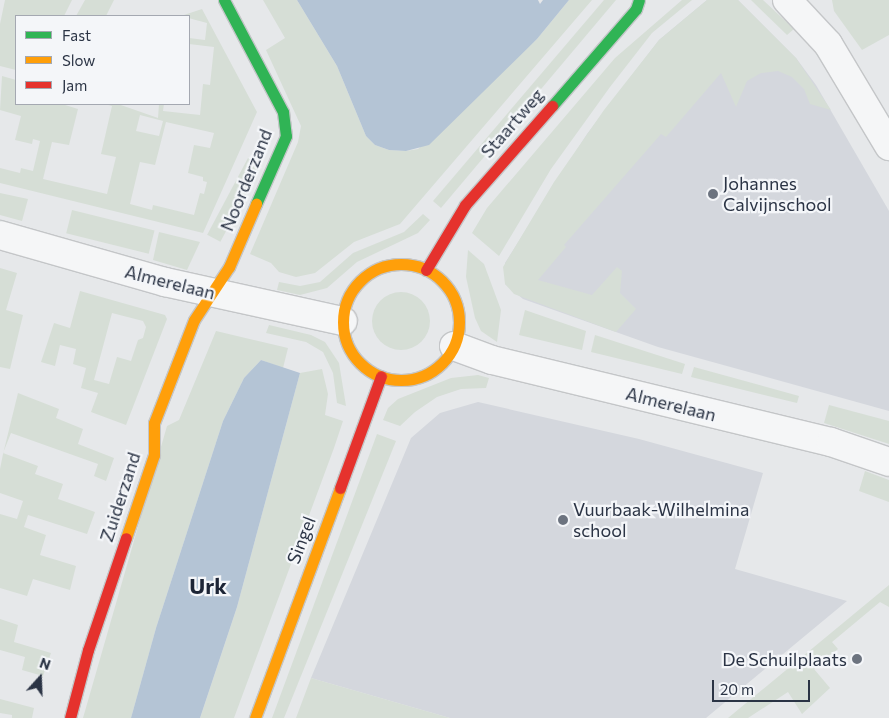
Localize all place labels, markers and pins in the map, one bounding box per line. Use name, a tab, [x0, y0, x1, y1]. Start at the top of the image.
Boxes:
place label: Johannes Calvijnschool	[723, 173, 832, 215]
marker: Johannes Calvijnschool	[707, 188, 719, 200]
place label: Vuurbaak-Wilhelmina school	[573, 499, 749, 542]
marker: Vuurbaak-Wilhelmina school	[557, 514, 569, 526]
place label: De Schuilplaats	[722, 648, 847, 670]
marker: De Schuilplaats	[851, 653, 863, 665]

